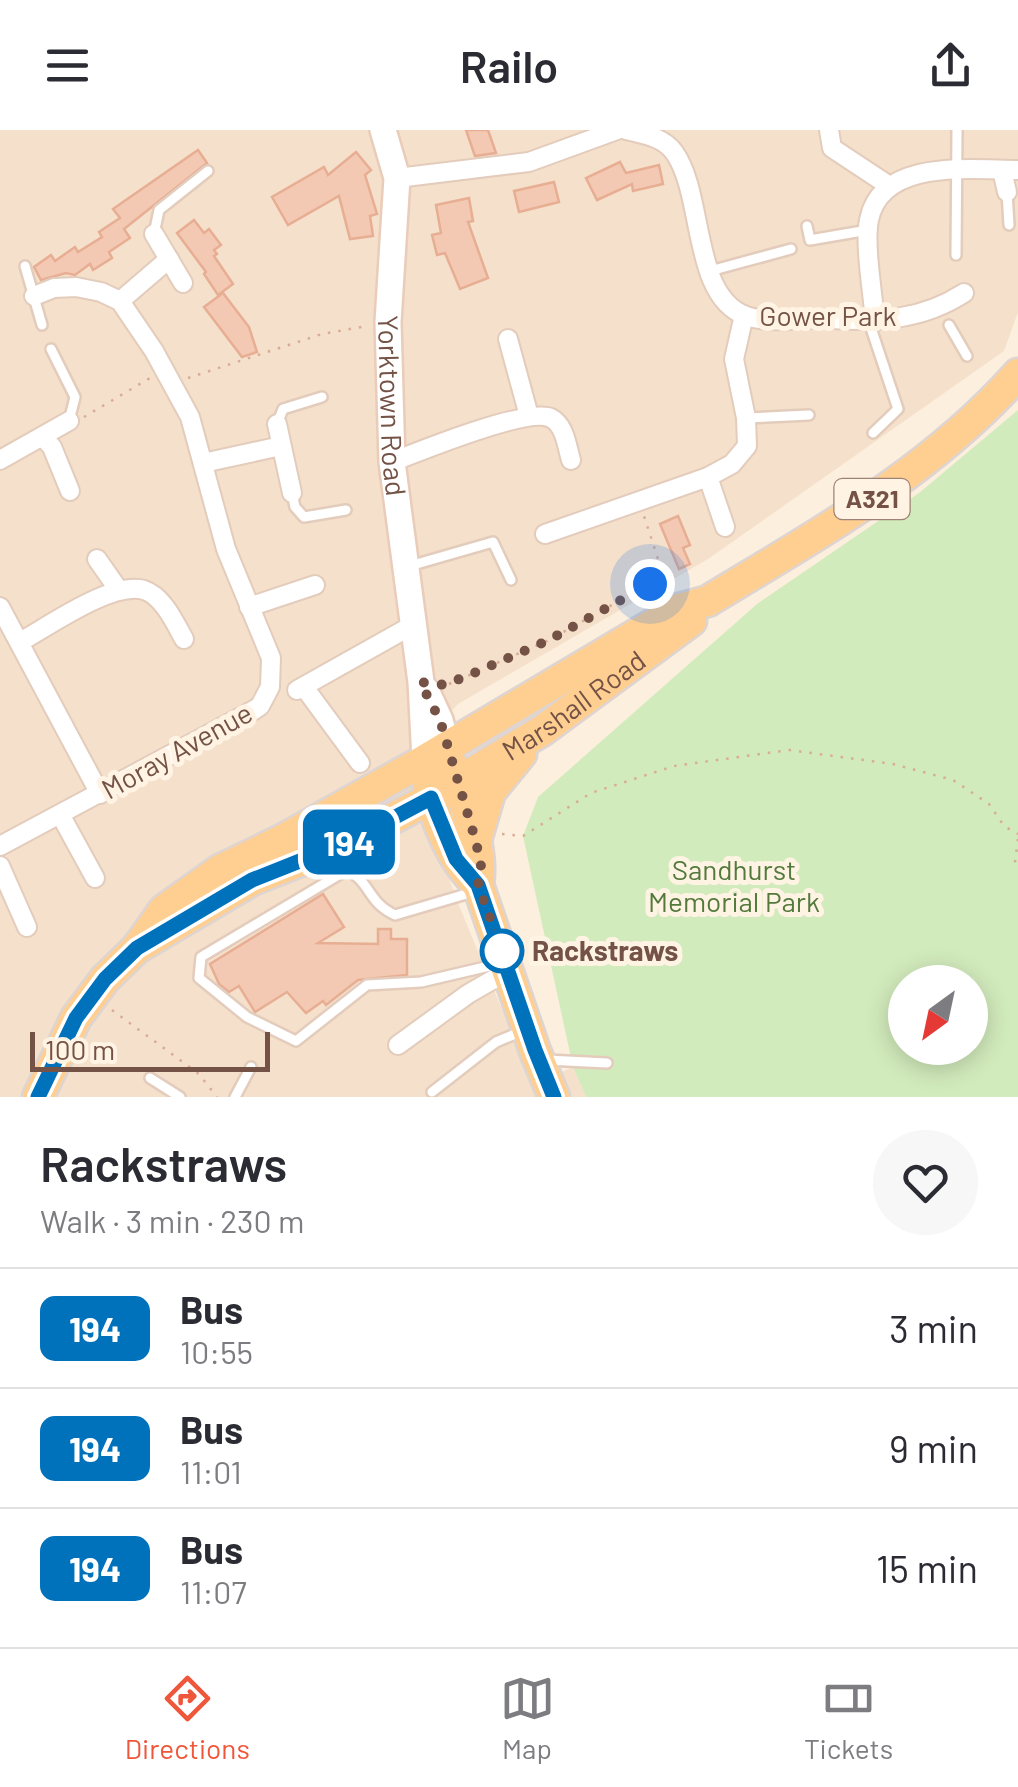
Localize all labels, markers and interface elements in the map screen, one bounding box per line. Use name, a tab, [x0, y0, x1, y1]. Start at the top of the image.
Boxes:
icon: menu	[40, 38, 95, 93]
text: Railo	[460, 38, 558, 92]
icon: share	[923, 38, 978, 93]
street label: Gower Park	[759, 298, 897, 332]
street label: Yorktown Road	[372, 315, 414, 498]
road number: A321	[834, 479, 910, 519]
your location	[625, 559, 675, 609]
street label: Marshall Road	[496, 642, 652, 767]
street label: Moray Avenue	[95, 695, 258, 805]
line badge: 194	[292, 810, 406, 874]
text: 194	[323, 821, 375, 863]
park label: Sandhurst Memorial Park	[648, 852, 820, 918]
marker: Rackstraws	[481, 930, 523, 972]
place label: Rackstraws	[532, 933, 678, 967]
north arrow	[888, 965, 988, 1065]
map controls	[888, 965, 988, 1065]
scale bar	[30, 1027, 270, 1071]
text: 100 m	[45, 1032, 115, 1066]
button: heart	[873, 1130, 978, 1235]
text: Rackstraws	[40, 1134, 287, 1192]
text: Walk · 3 min · 230 m	[40, 1201, 305, 1239]
text: Bus	[180, 1286, 243, 1332]
text: 3 min	[889, 1305, 978, 1351]
text: 194	[69, 1307, 121, 1349]
text: 10:55	[180, 1332, 253, 1370]
text: Bus	[180, 1406, 243, 1452]
text: 9 min	[889, 1425, 978, 1471]
text: 194	[69, 1427, 121, 1469]
text: 11:01	[180, 1452, 242, 1490]
text: Bus	[180, 1526, 243, 1572]
text: 15 min	[876, 1545, 978, 1591]
text: 194	[69, 1547, 121, 1589]
text: 11:07	[180, 1572, 247, 1610]
tab: Directions	[125, 1671, 250, 1765]
tab: Map	[500, 1671, 555, 1765]
tab: Tickets	[804, 1671, 893, 1765]

